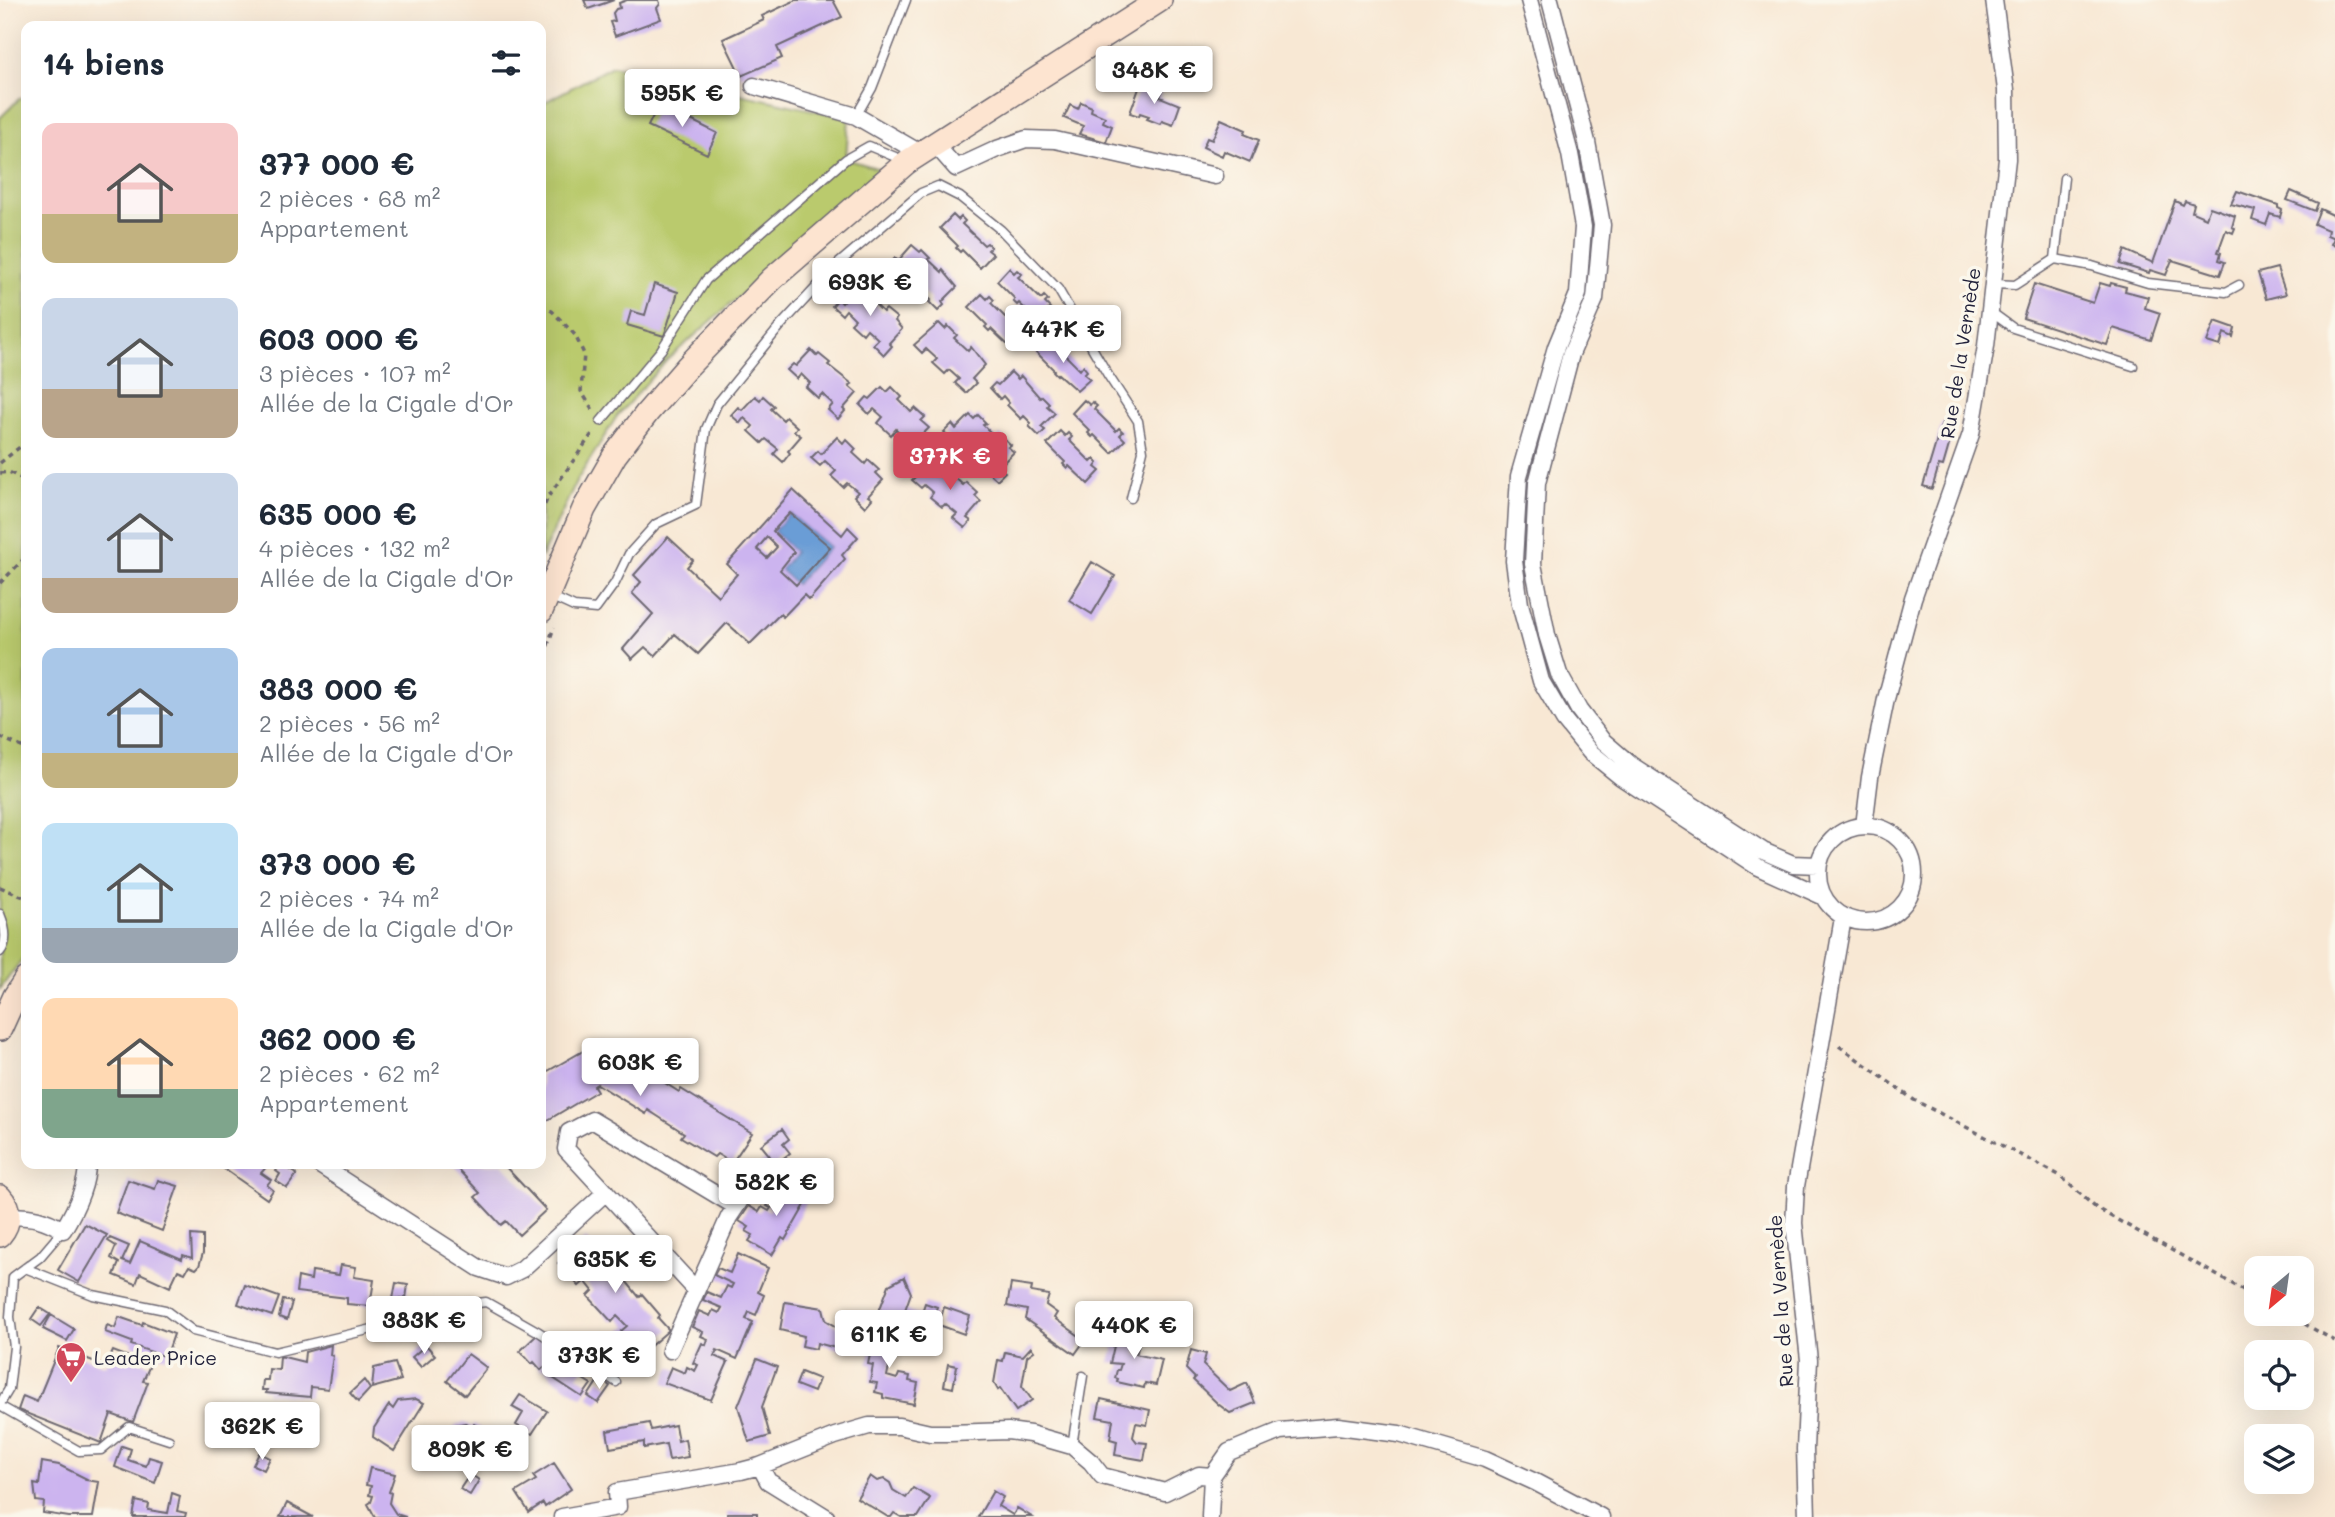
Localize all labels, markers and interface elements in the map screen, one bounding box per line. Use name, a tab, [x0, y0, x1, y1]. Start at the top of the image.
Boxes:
text: 14 biens	[42, 43, 165, 83]
icon: filters	[487, 44, 525, 82]
pin: 348K €	[1097, 46, 1211, 106]
text: 348K €	[1112, 54, 1196, 84]
pin: 595K €	[625, 69, 739, 129]
text: 595K €	[641, 77, 723, 107]
text: 377 000 €	[259, 143, 414, 183]
icon: home	[98, 151, 182, 235]
text: 2 pièces · 68 m²	[259, 183, 441, 213]
text: Appartement	[259, 213, 409, 243]
pin: 693K €	[813, 258, 927, 318]
text: 693K €	[828, 266, 912, 296]
street label: Rue de la Vernède	[1934, 266, 1986, 440]
pin: 447K €	[1006, 306, 1120, 365]
text: 447K €	[1021, 313, 1105, 343]
text: 603 000 €	[259, 318, 418, 358]
icon: home	[98, 326, 182, 410]
text: 3 pièces · 107 m²	[259, 358, 451, 388]
text: Allée de la Cigale d'Or	[259, 388, 514, 418]
pin: 377K €	[893, 433, 1007, 492]
text: 377K €	[909, 440, 991, 470]
text: 635 000 €	[259, 493, 416, 533]
icon: home	[98, 501, 182, 585]
text: 4 pièces · 132 m²	[259, 533, 450, 563]
text: Allée de la Cigale d'Or	[259, 563, 514, 593]
text: 383 000 €	[259, 668, 417, 708]
icon: home	[98, 676, 182, 760]
text: 2 pièces · 56 m²	[259, 708, 440, 738]
text: Allée de la Cigale d'Or	[259, 738, 514, 768]
text: 373 000 €	[259, 843, 416, 883]
icon: home	[98, 851, 182, 935]
text: 2 pièces · 74 m²	[259, 883, 439, 913]
text: Allée de la Cigale d'Or	[259, 913, 514, 943]
text: 362 000 €	[259, 1018, 416, 1058]
icon: home	[98, 1026, 182, 1110]
pin: 603K €	[583, 1038, 697, 1098]
text: 603K €	[598, 1046, 682, 1076]
text: 2 pièces · 62 m²	[259, 1058, 439, 1088]
text: Appartement	[259, 1088, 409, 1118]
pin: 582K €	[719, 1158, 833, 1218]
text: 582K €	[735, 1166, 817, 1196]
street label: Rue de la Vernède	[1762, 1214, 1798, 1388]
pin: 635K €	[558, 1236, 672, 1295]
text: 635K €	[573, 1243, 657, 1273]
north arrow	[2244, 1256, 2314, 1326]
map controls	[2244, 1256, 2314, 1494]
pin: 383K €	[367, 1296, 481, 1356]
pin: 440K €	[1077, 1302, 1191, 1361]
text: 383K €	[382, 1304, 466, 1334]
text: 440K €	[1091, 1309, 1177, 1339]
pin: 611K €	[832, 1310, 946, 1370]
text: 611K €	[851, 1318, 927, 1348]
pin: 373K €	[542, 1332, 656, 1391]
text: 373K €	[558, 1339, 640, 1369]
supermarket icon: Leader Price	[54, 1340, 88, 1384]
button: locate	[2244, 1340, 2314, 1410]
place label: Leader Price	[94, 1345, 217, 1370]
pin: 362K €	[205, 1402, 319, 1462]
text: 362K €	[221, 1410, 303, 1440]
button: layers	[2244, 1424, 2314, 1494]
pin: 809K €	[413, 1426, 527, 1485]
text: 809K €	[428, 1433, 512, 1463]

